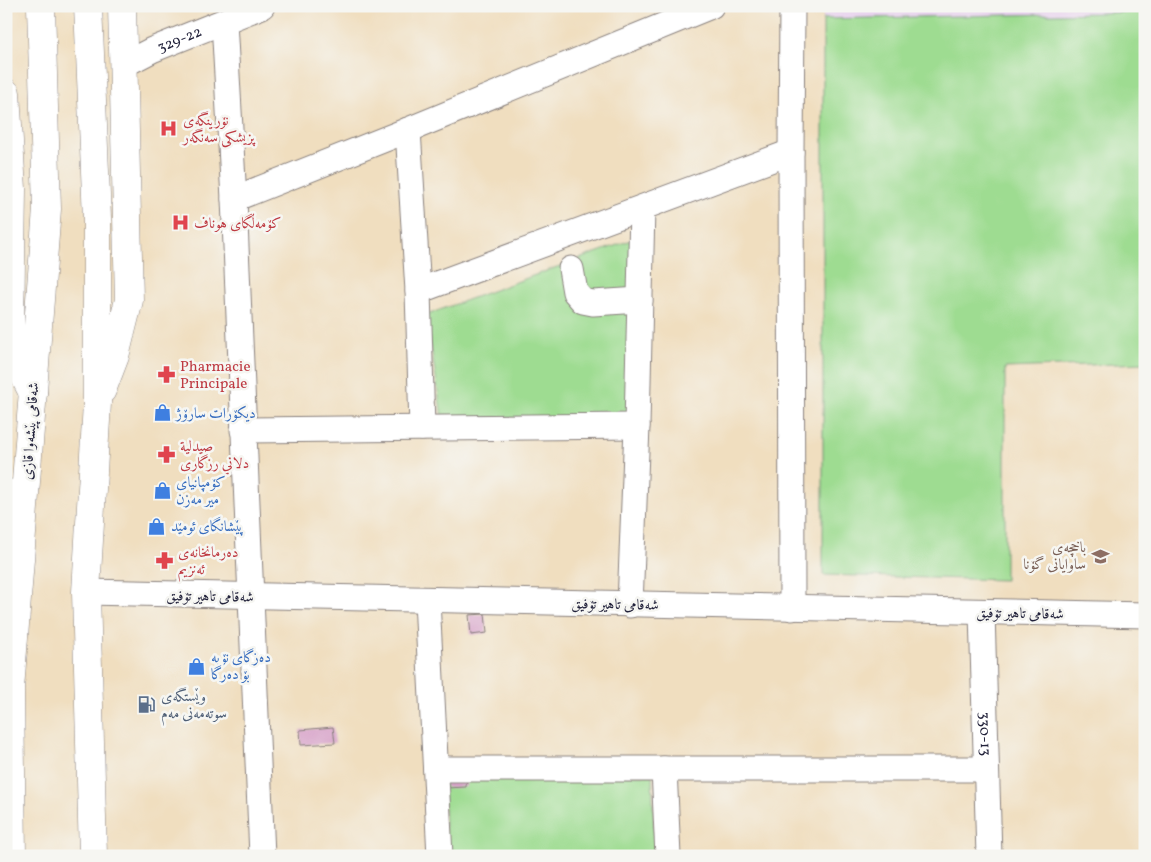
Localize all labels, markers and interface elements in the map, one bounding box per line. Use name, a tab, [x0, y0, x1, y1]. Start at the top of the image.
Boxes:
street label: 329-22	[155, 22, 205, 59]
place label: نۆرینگەی پزیشکی سەنگەر	[181, 111, 256, 149]
hospital icon: نۆرینگەی پزیشکی سەنگەر	[159, 119, 179, 139]
hospital icon: کۆمەڵگای هوناف	[170, 213, 190, 233]
place label: کۆمەڵگای هوناف	[194, 213, 281, 235]
place label: Pharmacie Principale	[180, 357, 251, 395]
pharmacy icon: Pharmacie Principale	[156, 365, 176, 385]
street label: شەقامی پێشەوا قازی	[18, 381, 45, 481]
shop icon: دیکۆرات سارۆژ	[152, 403, 172, 423]
place label: دیکۆرات سارۆژ	[174, 404, 256, 425]
place label: صيدلية دلاني رزگاری	[180, 437, 249, 475]
pharmacy icon: صيدلية دلاني رزگاری	[156, 445, 176, 465]
place label: کۆمپانیای میر مەزن	[176, 473, 226, 511]
shop icon: کۆمپانیای میر مەزن	[152, 481, 172, 501]
shop icon: پێشانگای ئومێد	[147, 516, 167, 536]
place label: پێشانگای ئومێد	[171, 516, 244, 538]
place label: باخچەی ساوایانی گۆنا	[1023, 538, 1086, 576]
place label: دەرمانخانەی ئەنزیم	[178, 543, 239, 582]
school or university icon: باخچەی ساوایانی گۆنا	[1090, 546, 1110, 566]
pharmacy icon: دەرمانخانەی ئەنزیم	[154, 551, 174, 571]
street label: شەقامی تاهیر تۆفیق	[166, 586, 254, 609]
street label: شەقامی تاهیر تۆفیق	[571, 594, 659, 617]
street label: شەقامی تاهیر تۆفیق	[976, 603, 1064, 626]
place label: دەزگای نۆبە بۆ دەرگا	[211, 648, 271, 686]
shop icon: دەزگای نۆبە بۆ دەرگا	[187, 656, 207, 676]
place label: وێستگەی سوتەمەنی مەم	[161, 687, 227, 726]
fuel station icon: وێستگەی سوتەمەنی مەم	[137, 695, 157, 715]
street label: 330-13	[973, 712, 995, 756]

